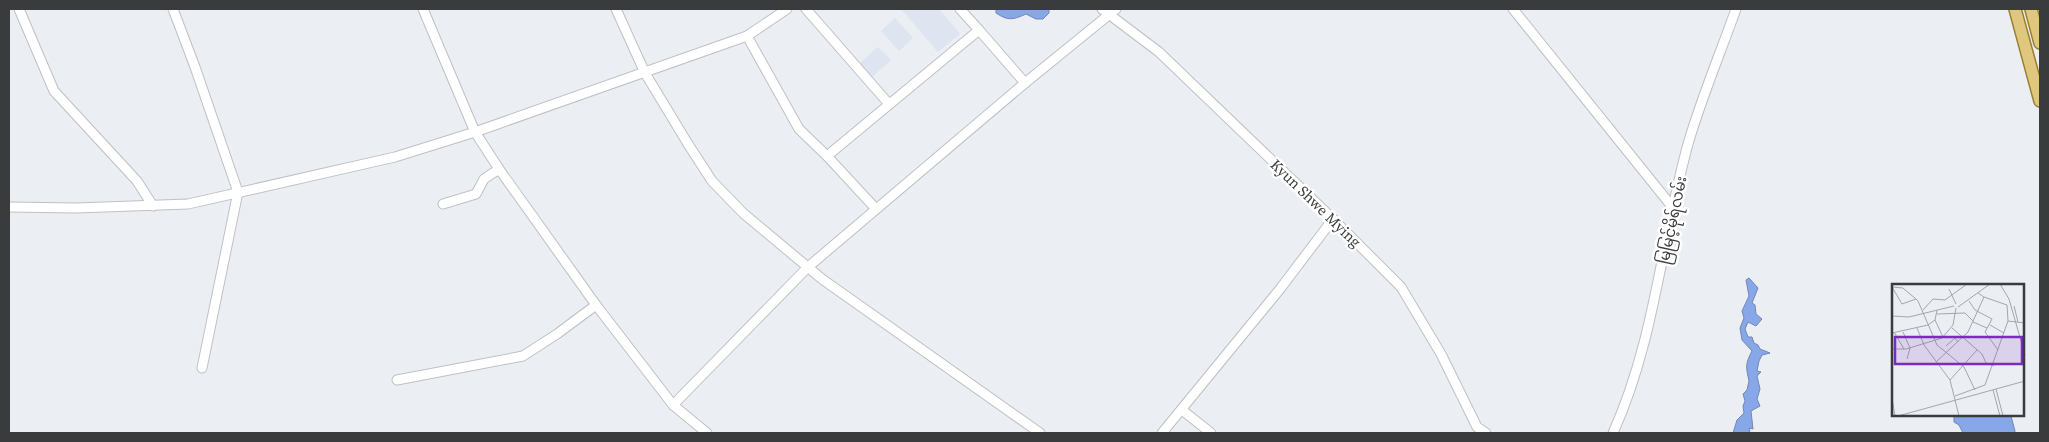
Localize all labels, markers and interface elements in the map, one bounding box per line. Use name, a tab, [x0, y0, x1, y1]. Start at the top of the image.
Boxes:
street label: Kyun Shwe Mying	[1266, 154, 1366, 252]
street label: မြမြင့်မိုရ်လမ်း	[1652, 174, 1694, 266]
inset map	[1892, 284, 2024, 417]

